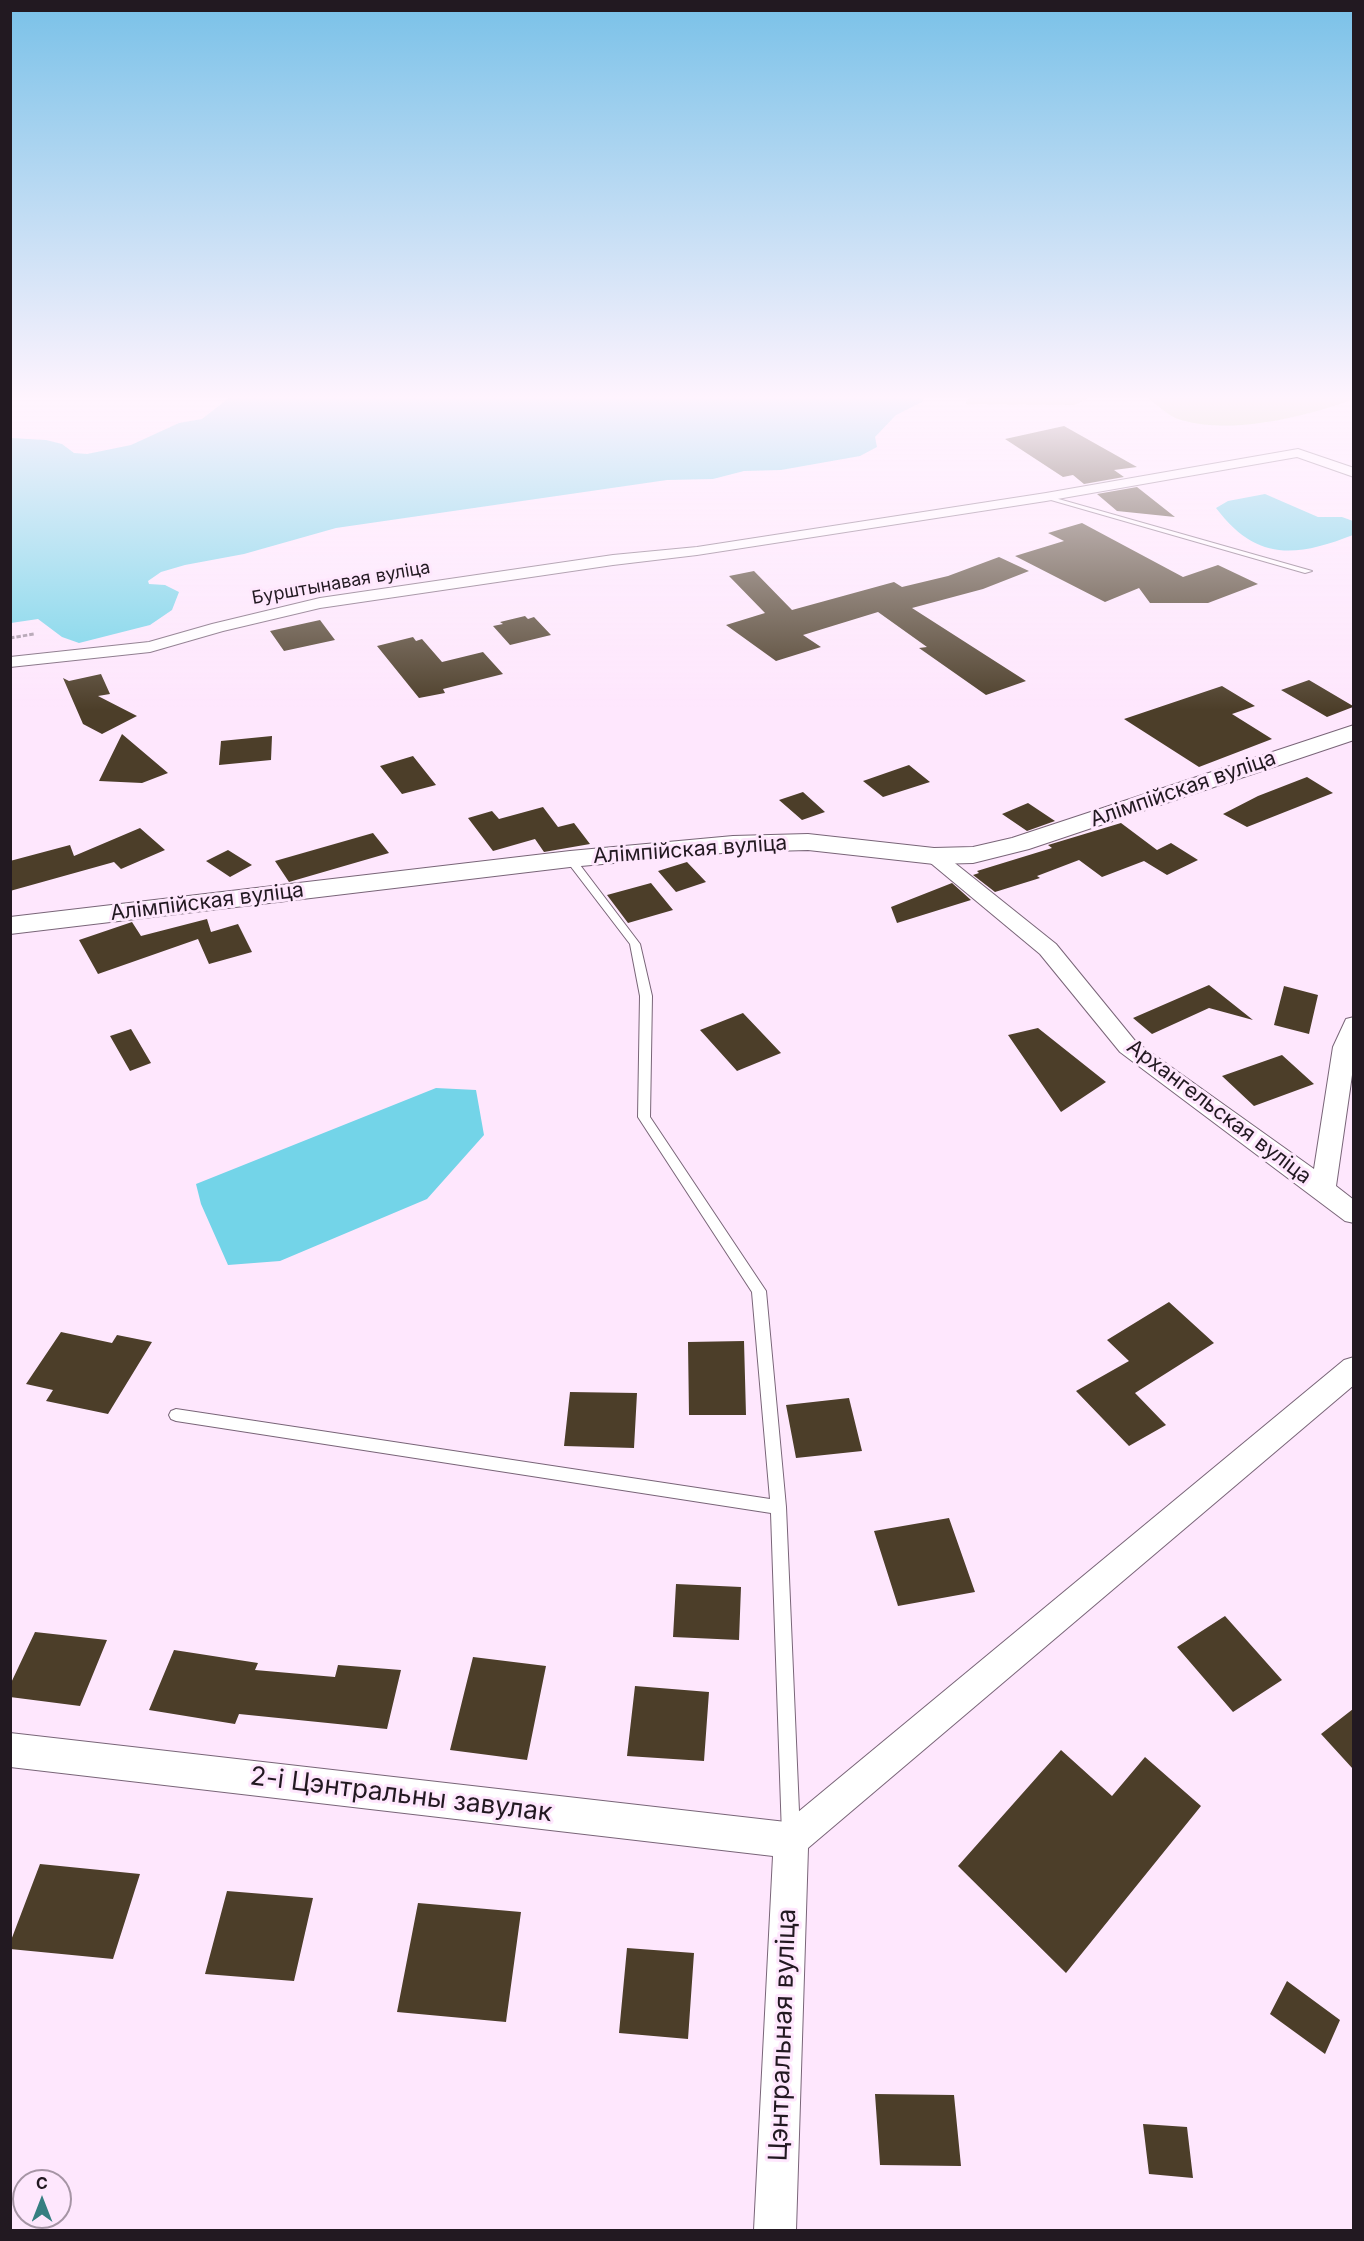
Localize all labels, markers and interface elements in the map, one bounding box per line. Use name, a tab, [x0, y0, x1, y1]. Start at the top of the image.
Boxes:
street label: Бурштынавая вуліца	[250, 557, 432, 609]
street label: Алімпійская вуліца	[1087, 745, 1279, 833]
street label: Алімпійская вуліца	[592, 831, 788, 869]
street label: Алімпійская вуліца	[109, 878, 305, 926]
street label: Архангельская вуліца	[1122, 1034, 1316, 1190]
street label: 2-і Цэнтральны завулак	[248, 1761, 554, 1829]
street label: Цэнтральная вуліца	[763, 1908, 803, 2162]
north arrow	[12, 2169, 72, 2229]
text: С	[36, 2173, 48, 2193]

